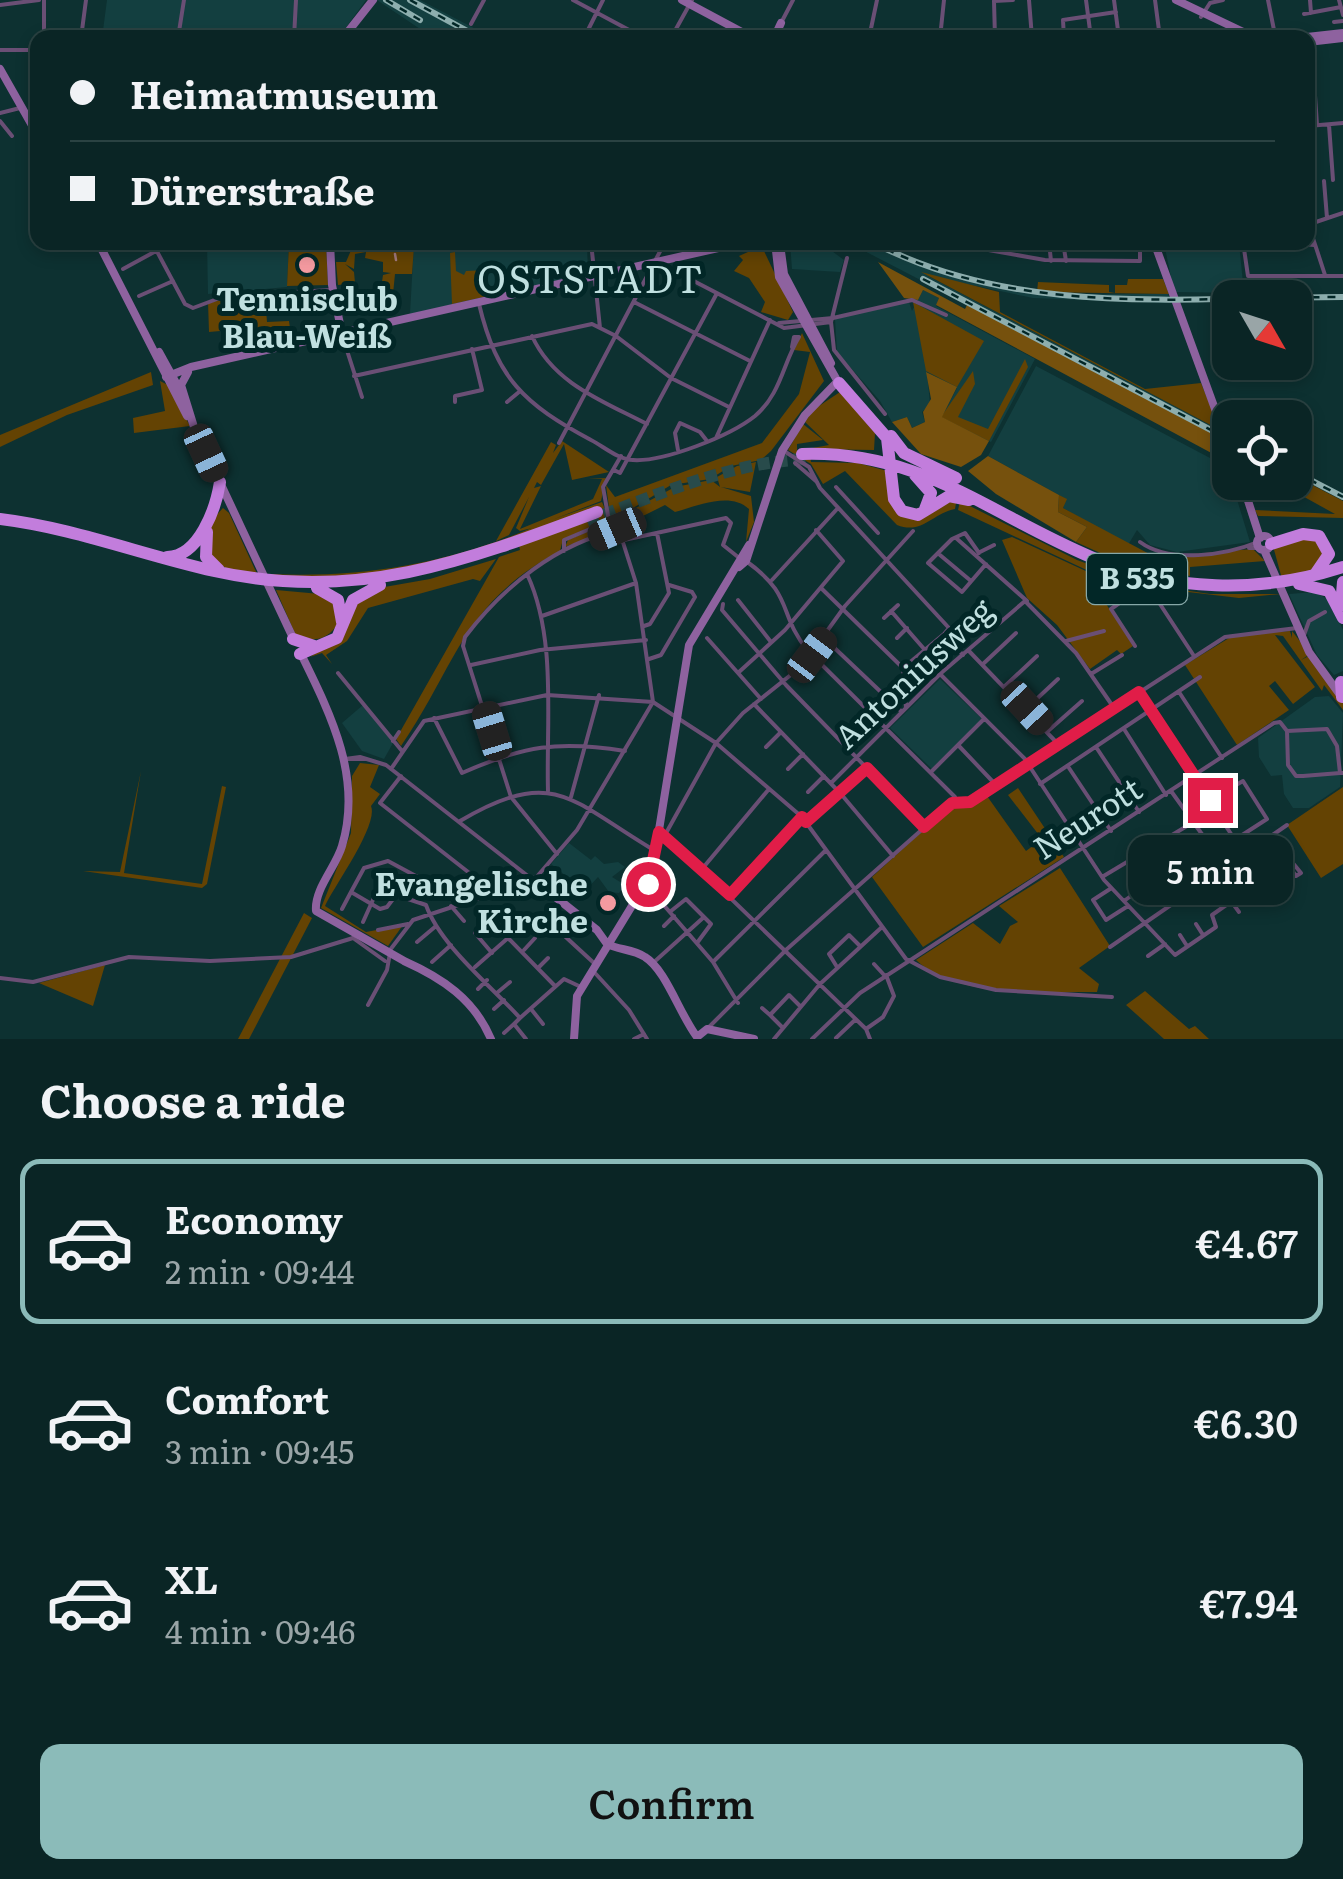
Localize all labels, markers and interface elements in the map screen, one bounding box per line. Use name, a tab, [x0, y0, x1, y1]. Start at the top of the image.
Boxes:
text: Heimatmuseum	[130, 64, 439, 121]
text: Dürerstraße	[130, 160, 375, 217]
district label: OSTSTADT	[477, 248, 705, 305]
marker: Tennisclub Blau-Weiß	[296, 254, 318, 276]
place label: Tennisclub Blau-Weiß	[216, 273, 398, 358]
north arrow	[1212, 280, 1312, 380]
map controls	[1212, 280, 1312, 500]
button: locate	[1212, 400, 1312, 500]
car	[180, 419, 232, 487]
car	[584, 503, 650, 555]
road number: B 535	[1087, 554, 1187, 604]
street label: Antoniusweg	[822, 585, 1002, 758]
car	[782, 622, 842, 688]
car	[996, 676, 1058, 740]
car	[469, 698, 515, 764]
street label: Neurott	[1023, 763, 1150, 870]
route end	[1188, 778, 1233, 823]
callout: 5 min	[1128, 835, 1292, 905]
text: 5 min	[1167, 846, 1254, 894]
place label: Evangelische Kirche	[375, 858, 588, 943]
route start	[626, 862, 671, 907]
marker: Evangelische Kirche	[597, 892, 619, 914]
text: Choose a ride	[40, 1065, 346, 1132]
text: Economy	[165, 1189, 343, 1246]
icon: car	[45, 1197, 135, 1287]
text: €4.67	[1196, 1213, 1298, 1270]
text: 2 min · 09:44	[165, 1246, 354, 1294]
text: Comfort	[165, 1369, 329, 1426]
icon: car	[45, 1377, 135, 1467]
text: €6.30	[1194, 1393, 1298, 1450]
text: 3 min · 09:45	[165, 1426, 354, 1474]
text: XL	[165, 1549, 218, 1606]
icon: car	[45, 1557, 135, 1647]
text: €7.94	[1200, 1573, 1298, 1630]
text: 4 min · 09:46	[165, 1606, 355, 1654]
button: Confirm	[40, 1744, 1303, 1859]

